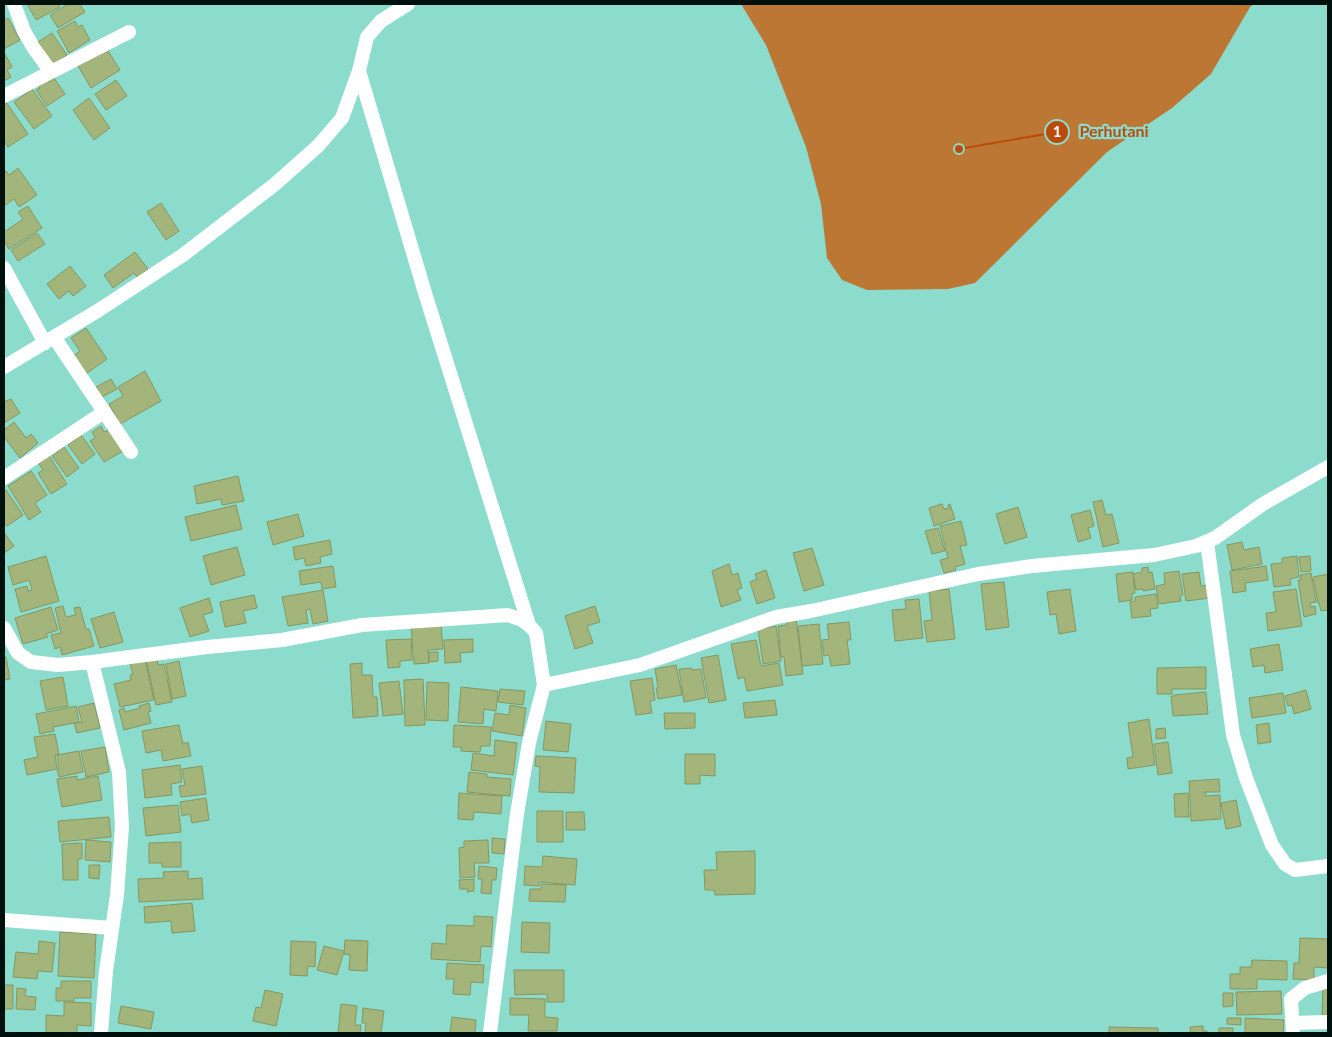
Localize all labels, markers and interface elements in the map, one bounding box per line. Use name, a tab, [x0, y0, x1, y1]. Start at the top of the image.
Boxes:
callout: Perhutani	[1044, 116, 1158, 147]
text: Perhutani	[1079, 121, 1149, 140]
text: 1	[1053, 122, 1061, 140]

